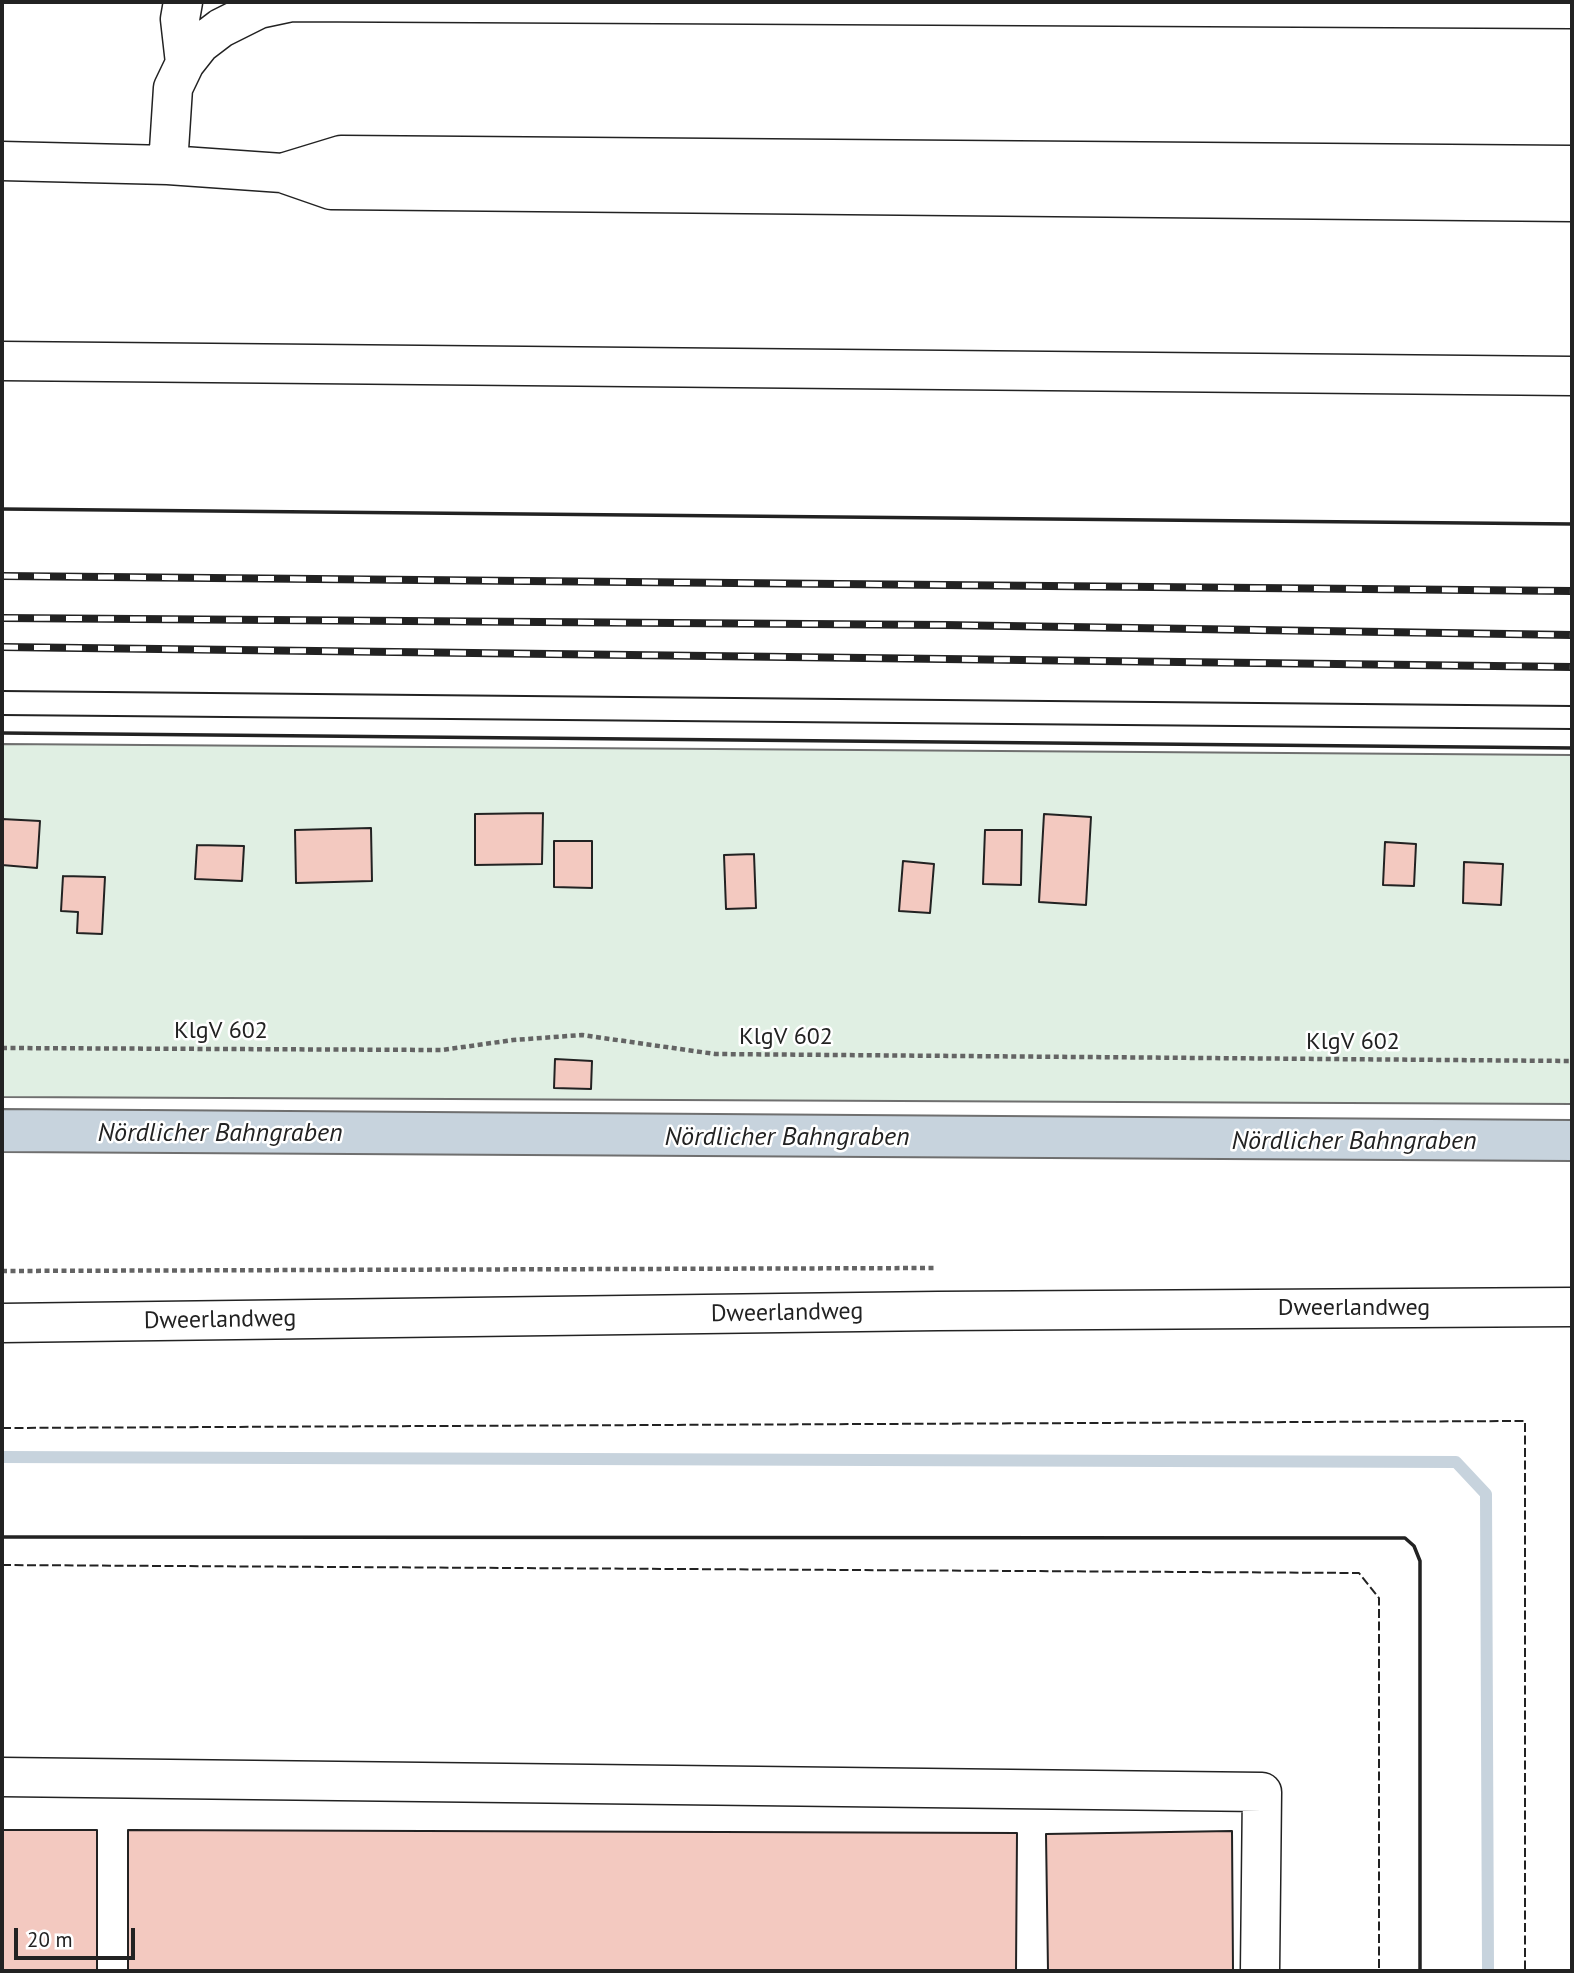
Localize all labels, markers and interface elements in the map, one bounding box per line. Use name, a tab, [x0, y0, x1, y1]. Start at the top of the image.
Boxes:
street label: KlgV 602	[174, 1017, 268, 1045]
street label: KlgV 602	[739, 1023, 833, 1051]
street label: KlgV 602	[1306, 1028, 1400, 1056]
water label: Nördlicher Bahngraben	[97, 1118, 343, 1150]
water label: Nördlicher Bahngraben	[664, 1122, 910, 1154]
water label: Nördlicher Bahngraben	[1231, 1126, 1477, 1158]
street label: Dweerlandweg	[1278, 1294, 1430, 1322]
street label: Dweerlandweg	[711, 1297, 863, 1329]
street label: Dweerlandweg	[144, 1304, 296, 1336]
scale bar	[18, 1913, 138, 1957]
text: 20 m	[27, 1926, 73, 1953]

